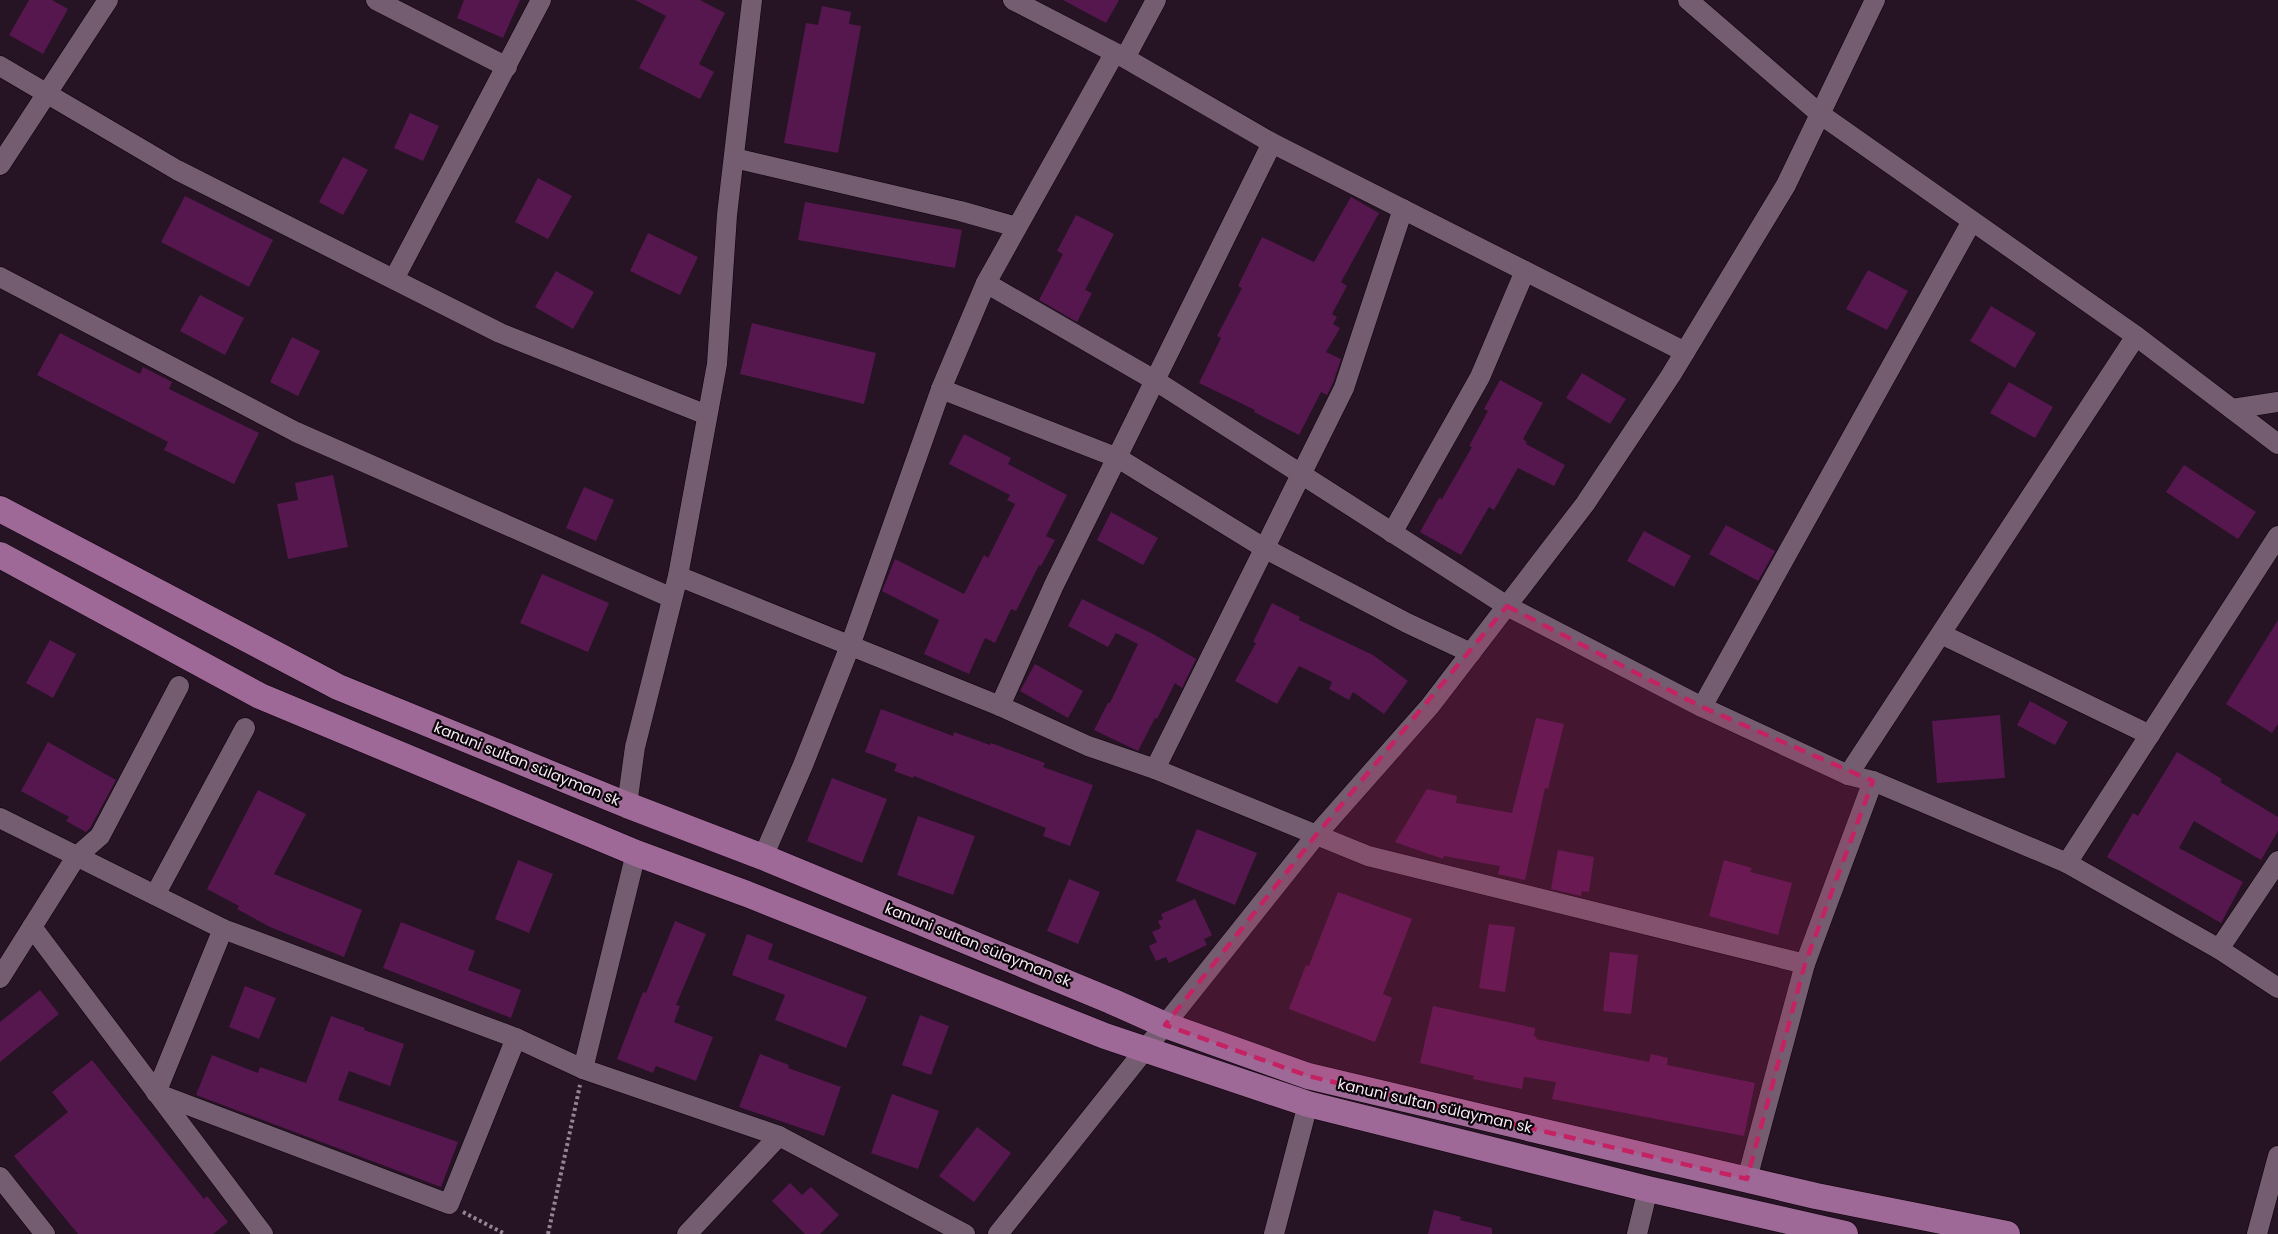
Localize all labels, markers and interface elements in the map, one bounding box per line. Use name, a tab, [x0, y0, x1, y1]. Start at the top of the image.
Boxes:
street label: kanuni sultan sülayman sk	[431, 716, 624, 811]
street label: kanuni sultan sülayman sk	[882, 897, 1075, 992]
street label: kanuni sultan sülayman sk	[1336, 1073, 1535, 1138]

